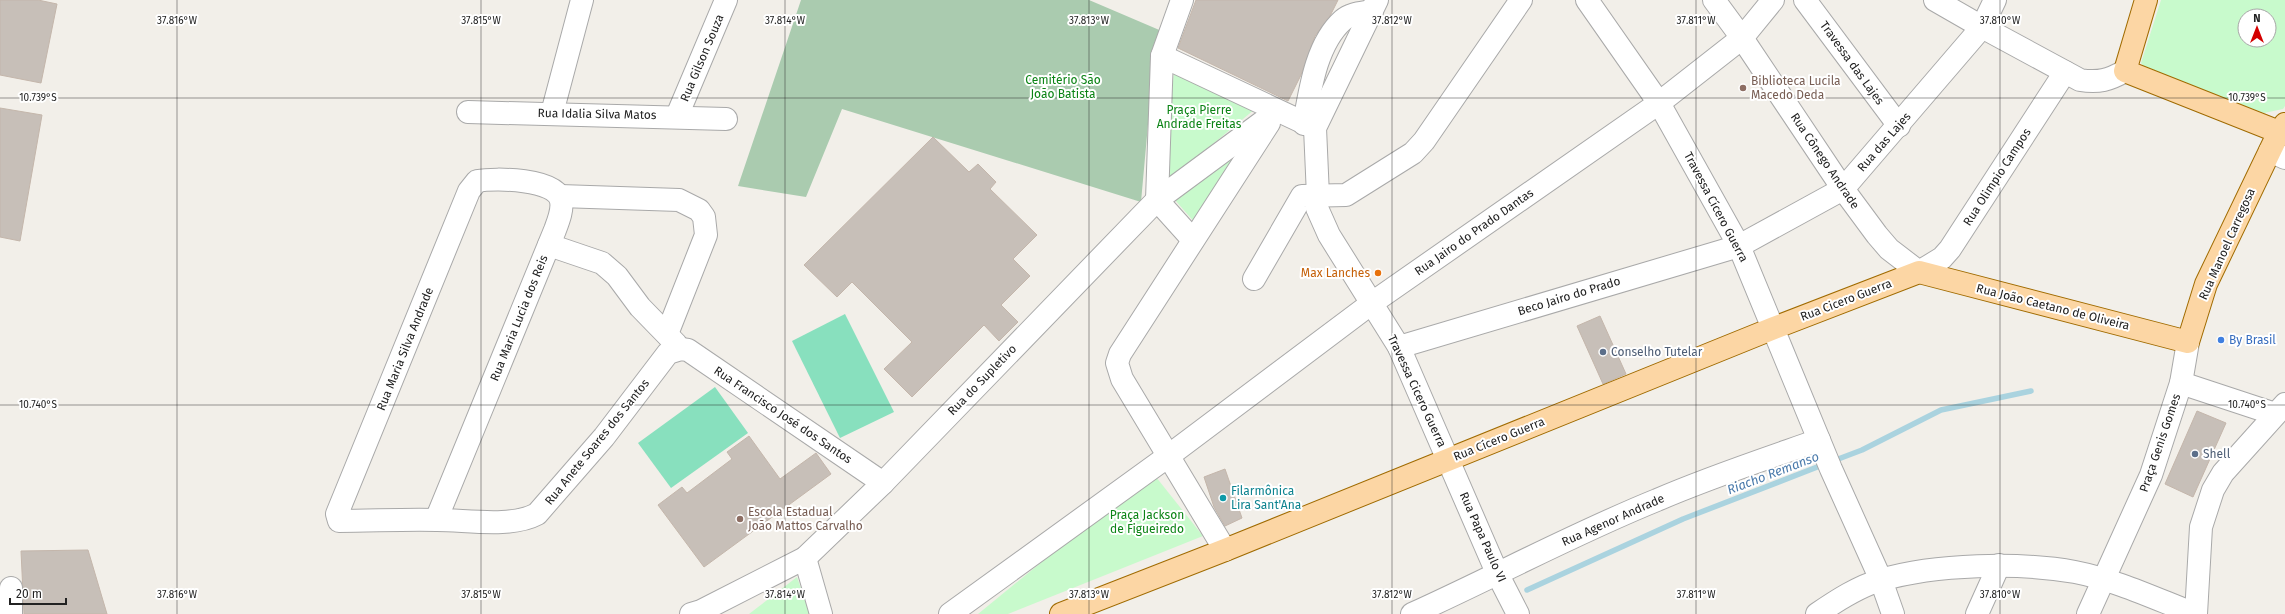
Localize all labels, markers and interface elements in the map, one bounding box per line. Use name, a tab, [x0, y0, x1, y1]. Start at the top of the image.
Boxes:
north arrow	[2237, 8, 2277, 48]
street label: Rua Gilson Souza	[677, 12, 727, 104]
text: N	[2253, 12, 2261, 25]
text: 37.816°W	[157, 15, 198, 27]
text: 37.815°W	[461, 15, 502, 27]
text: 37.814°W	[765, 15, 806, 27]
text: 37.813°W	[1069, 15, 1110, 27]
text: 37.812°W	[1372, 15, 1413, 27]
text: 37.811°W	[1677, 15, 1716, 27]
text: 37.810°W	[1980, 15, 2021, 27]
street label: Travessa das Lajes	[1817, 19, 1887, 108]
park label: Cemitério São João Batista	[1025, 73, 1101, 101]
place label: Biblioteca Lucila Macedo Deda	[1751, 74, 1841, 102]
marker: Biblioteca Lucila Macedo Deda	[1738, 83, 1748, 93]
text: 10.739°S	[19, 92, 57, 104]
text: 10.739°S	[2228, 92, 2266, 104]
park label: Praça Pierre Andrade Freitas	[1157, 103, 1242, 131]
street label: Rua Idalia Silva Matos	[537, 106, 657, 122]
street label: Rua das Lajes	[1854, 109, 1914, 175]
street label: Rua Cônego Andrade	[1788, 110, 1862, 212]
street label: Rua Olimpio Campos	[1960, 125, 2034, 228]
street label: Travessa Cícero Guerra	[1681, 150, 1751, 264]
street label: Rua Jairo do Prado Dantas	[1412, 185, 1536, 278]
street label: Rua Manoel Carregosa	[2196, 186, 2258, 302]
street label: Rua Maria Lucia dos Reis	[487, 253, 551, 383]
place label: Max Lanches	[1301, 266, 1370, 280]
marker: Max Lanches	[1373, 268, 1383, 278]
street label: Beco Jairo do Prado	[1516, 274, 1622, 318]
street label: Rua Cicero Guerra	[1798, 276, 1894, 324]
street label: Rua João Caetano de Oliveira	[1975, 281, 2131, 333]
street label: Rua Maria Silva Andrade	[374, 285, 436, 413]
street label: Travessa Cicero Guerra	[1385, 333, 1449, 449]
place label: By Brasil	[2229, 333, 2276, 347]
marker: By Brasil	[2216, 335, 2226, 345]
street label: Rua do Supletivo	[945, 342, 1019, 418]
place label: Conselho Tutelar	[1611, 345, 1703, 359]
marker: Conselho Tutelar	[1598, 347, 1608, 357]
street label: Rua Francisco José dos Santos	[711, 364, 855, 467]
street label: Rua Anete Soares dos Santos	[542, 376, 652, 508]
street label: Praça Genis Gomes	[2137, 392, 2184, 494]
text: 10.740°S	[19, 399, 58, 411]
text: 10.740°S	[2228, 399, 2267, 411]
street label: Rua Cícero Guerra	[1451, 414, 1547, 464]
place label: Shell	[2203, 447, 2231, 461]
water label: Riacho Remanso	[1725, 449, 1821, 497]
marker: Shell	[2190, 449, 2200, 459]
place label: Filarmônica Lira Sant'Ana	[1231, 484, 1301, 512]
street label: Rua Papa Paulo VI	[1457, 490, 1509, 584]
street label: Rua Agenor Andrade	[1560, 491, 1666, 549]
marker: Filarmônica Lira Sant'Ana	[1218, 493, 1228, 503]
place label: Escola Estadual João Mattos Carvalho	[748, 505, 863, 533]
park label: Praça Jackson de Figueiredo	[1110, 508, 1184, 536]
marker: Escola Estadual João Mattos Carvalho	[735, 514, 745, 524]
scale bar	[10, 580, 66, 606]
text: 20 m	[16, 587, 42, 601]
text: 37.816°W	[157, 589, 198, 601]
text: 37.815°W	[461, 589, 502, 601]
text: 37.814°W	[765, 589, 806, 601]
text: 37.813°W	[1069, 589, 1110, 601]
text: 37.812°W	[1372, 589, 1413, 601]
text: 37.811°W	[1677, 589, 1716, 601]
text: 37.810°W	[1980, 589, 2021, 601]

